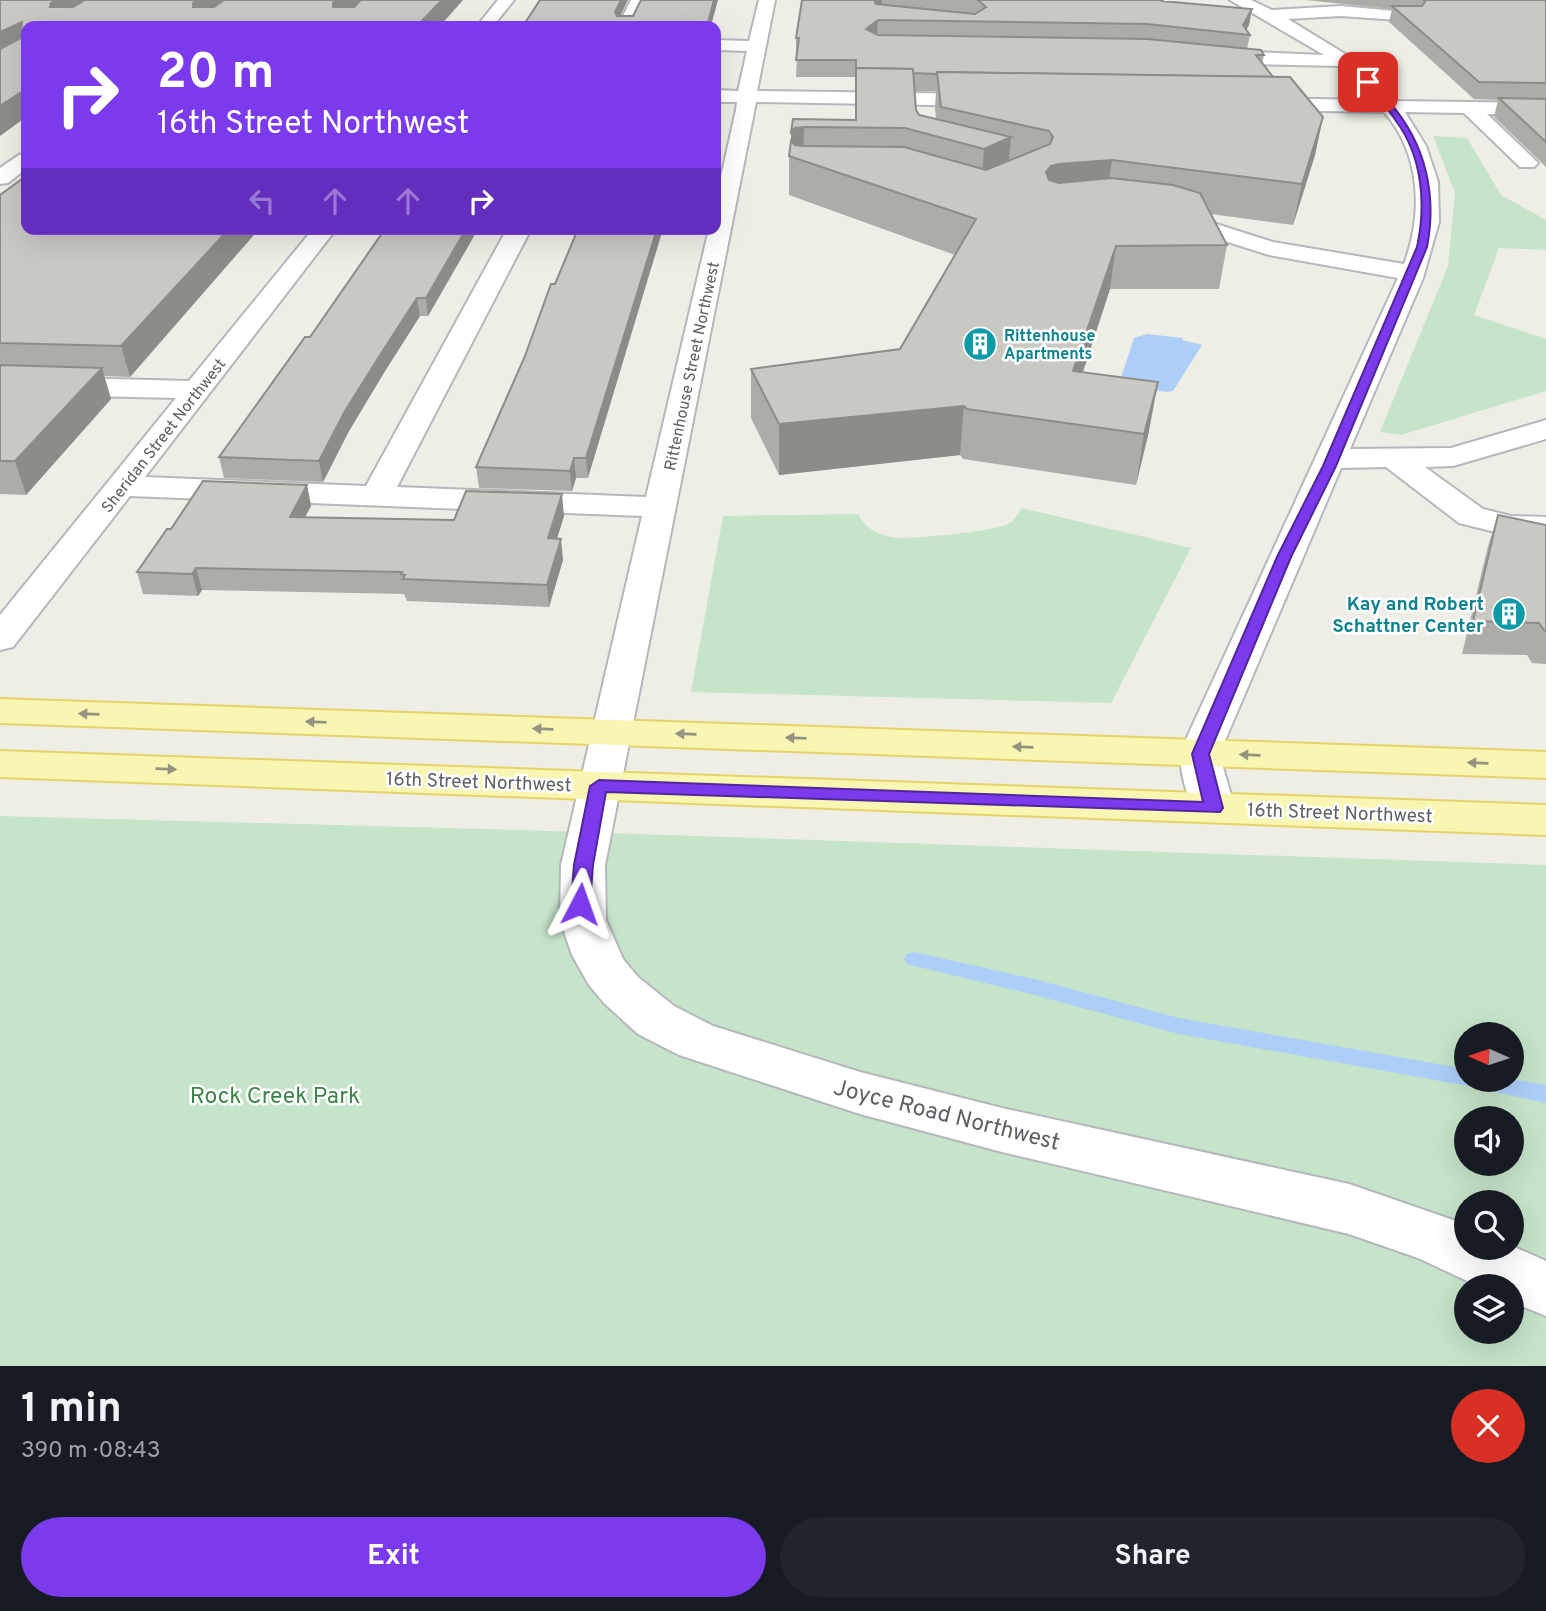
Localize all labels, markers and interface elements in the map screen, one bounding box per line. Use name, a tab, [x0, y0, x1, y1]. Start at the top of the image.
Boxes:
text: 20 m	[157, 44, 274, 106]
icon: right	[42, 49, 133, 140]
pin	[1338, 52, 1398, 112]
icon: arrive	[1349, 63, 1387, 101]
text: 16th Street Northwest	[157, 105, 469, 145]
icon: left	[243, 182, 281, 220]
icon: ahead	[316, 182, 354, 220]
icon: ahead	[389, 182, 427, 220]
icon: right	[462, 182, 500, 220]
street label: Rittenhouse Street Northwest	[661, 260, 725, 473]
building icon: Rittenhouse Apartments	[961, 325, 999, 363]
place label: Rittenhouse Apartments	[1004, 327, 1095, 365]
street label: Sheridan Street Northwest	[98, 355, 231, 517]
place label: Kay and Robert Schattner Center	[1332, 593, 1484, 639]
building icon: Kay and Robert Schattner Center	[1490, 595, 1528, 633]
one-way arrow	[77, 708, 99, 720]
one-way arrow	[305, 716, 327, 727]
one-way arrow	[532, 723, 554, 735]
one-way arrow	[675, 728, 697, 739]
one-way arrow	[785, 732, 807, 743]
one-way arrow	[1012, 741, 1034, 752]
one-way arrow	[1239, 750, 1261, 761]
one-way arrow	[1467, 757, 1489, 768]
one-way arrow	[155, 764, 177, 775]
street label: 16th Street Northwest	[386, 768, 572, 798]
street label: 16th Street Northwest	[1247, 799, 1433, 829]
position arrow	[543, 867, 617, 941]
north arrow	[1454, 1022, 1524, 1092]
map controls	[1454, 1022, 1524, 1344]
street label: Joyce Road Northwest	[830, 1074, 1063, 1159]
park label: Rock Creek Park	[190, 1083, 360, 1112]
button: sound	[1454, 1106, 1524, 1176]
button: search	[1454, 1190, 1524, 1260]
button: layers	[1454, 1274, 1524, 1344]
text: 1 min	[21, 1384, 122, 1437]
button: close	[1451, 1389, 1525, 1463]
text: 390 m · 08:43	[21, 1437, 161, 1466]
button: Exit	[21, 1517, 766, 1597]
button: Share	[780, 1517, 1525, 1597]

